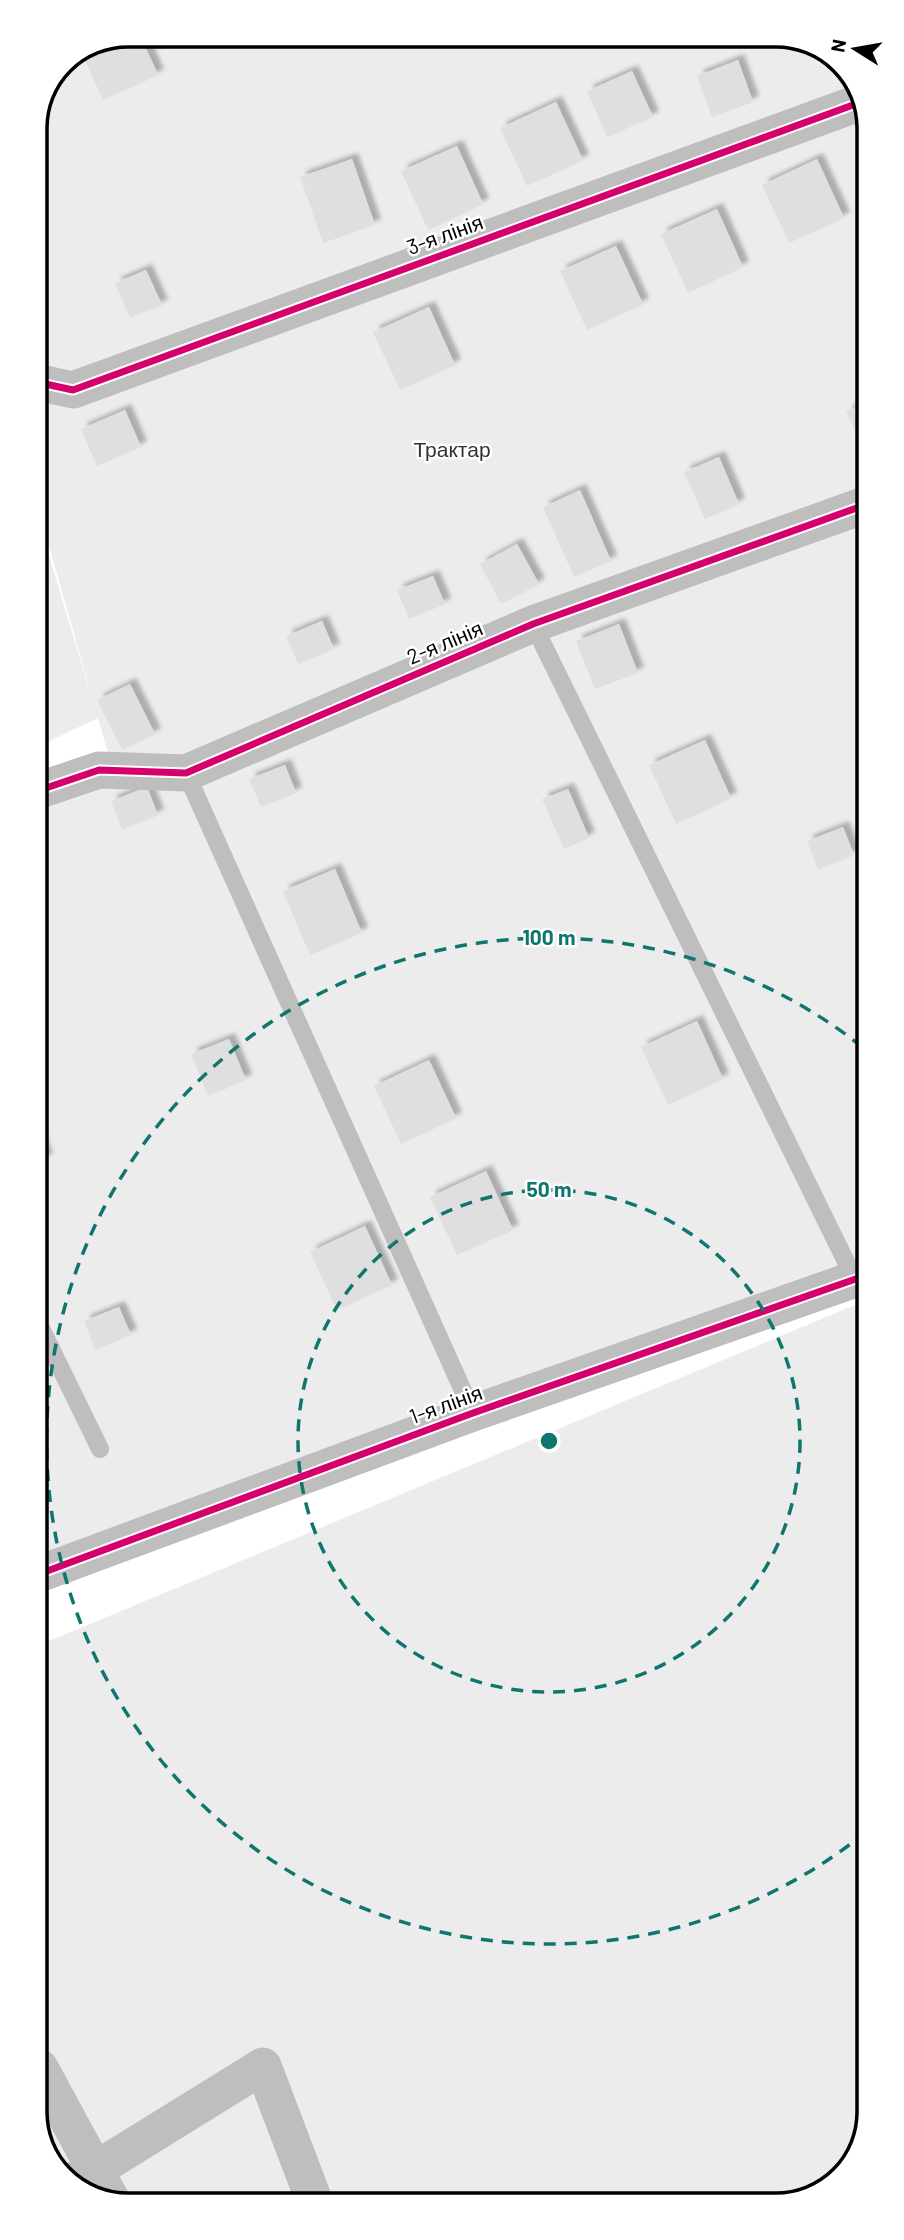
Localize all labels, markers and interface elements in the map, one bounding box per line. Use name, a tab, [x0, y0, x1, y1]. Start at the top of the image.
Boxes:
north arrow	[820, 14, 890, 84]
text: N	[825, 37, 850, 54]
street label: 3-я лінія	[403, 208, 486, 259]
park label: Трактар	[413, 436, 491, 461]
street label: 2-я лінія	[403, 615, 486, 669]
text: 100 m	[522, 924, 576, 949]
text: 50 m	[526, 1176, 572, 1201]
street label: 1-я лінія	[406, 1379, 485, 1428]
centre of rings	[537, 1429, 561, 1453]

